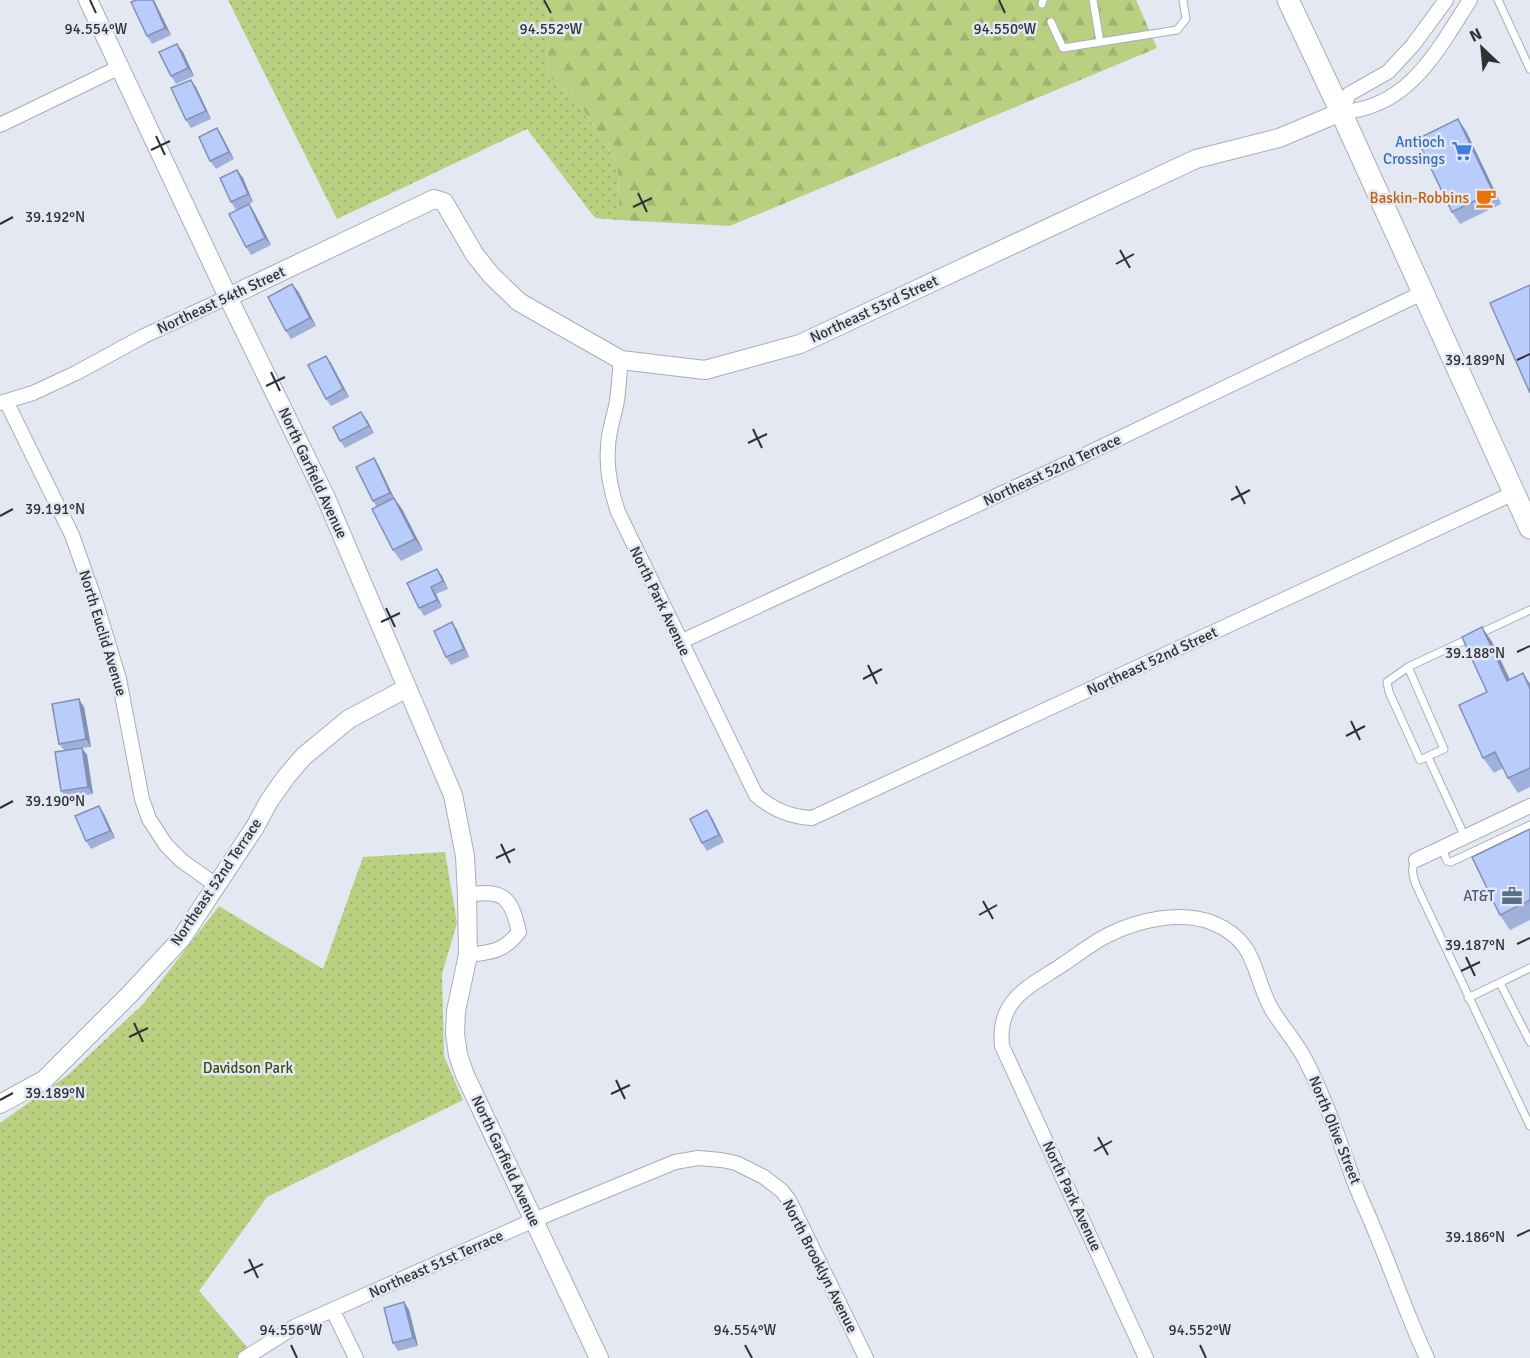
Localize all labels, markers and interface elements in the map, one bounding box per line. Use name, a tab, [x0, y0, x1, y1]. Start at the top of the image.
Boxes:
north arrow	[1452, 18, 1512, 78]
text: 94.554°W	[65, 20, 128, 38]
text: 94.552°W	[520, 20, 583, 38]
text: 94.550°W	[974, 20, 1037, 38]
text: N	[1466, 24, 1485, 47]
place label: Antioch Crossings	[1383, 133, 1445, 168]
supermarket icon: Antioch Crossings	[1450, 139, 1474, 163]
cafe icon: Baskin-Robbins	[1474, 186, 1498, 210]
place label: Baskin-Robbins	[1370, 189, 1469, 207]
text: 39.192°N	[25, 208, 85, 226]
street label: Northeast 54th Street	[154, 262, 288, 338]
street label: Northeast 53rd Street	[807, 271, 941, 347]
text: 39.189°N	[1445, 351, 1505, 369]
street label: North Garfield Avenue	[275, 405, 351, 541]
street label: Northeast 52nd Terrace	[980, 430, 1124, 510]
text: 39.191°N	[25, 500, 85, 518]
street label: North Park Avenue	[626, 543, 694, 659]
street label: North Euclid Avenue	[75, 568, 131, 698]
street label: Northeast 52nd Street	[1084, 623, 1220, 699]
text: 39.188°N	[1445, 644, 1505, 662]
text: 39.190°N	[25, 792, 85, 810]
street label: Northeast 52nd Terrace	[167, 815, 265, 949]
office icon: AT&T	[1500, 884, 1524, 908]
place label: AT&T	[1463, 887, 1496, 905]
text: 39.187°N	[1445, 936, 1505, 954]
park label: Davidson Park	[203, 1059, 294, 1077]
street label: North Olive Street	[1305, 1073, 1365, 1187]
text: 39.189°N	[25, 1084, 85, 1102]
street label: North Garfield Avenue	[468, 1093, 544, 1229]
street label: North Park Avenue	[1039, 1138, 1105, 1254]
street label: North Brooklyn Avenue	[779, 1196, 861, 1336]
street label: Northeast 51st Terrace	[366, 1226, 506, 1302]
text: 39.186°N	[1445, 1228, 1505, 1246]
text: 94.556°W	[260, 1321, 323, 1339]
text: 94.554°W	[714, 1321, 777, 1339]
text: 94.552°W	[1169, 1321, 1232, 1339]

